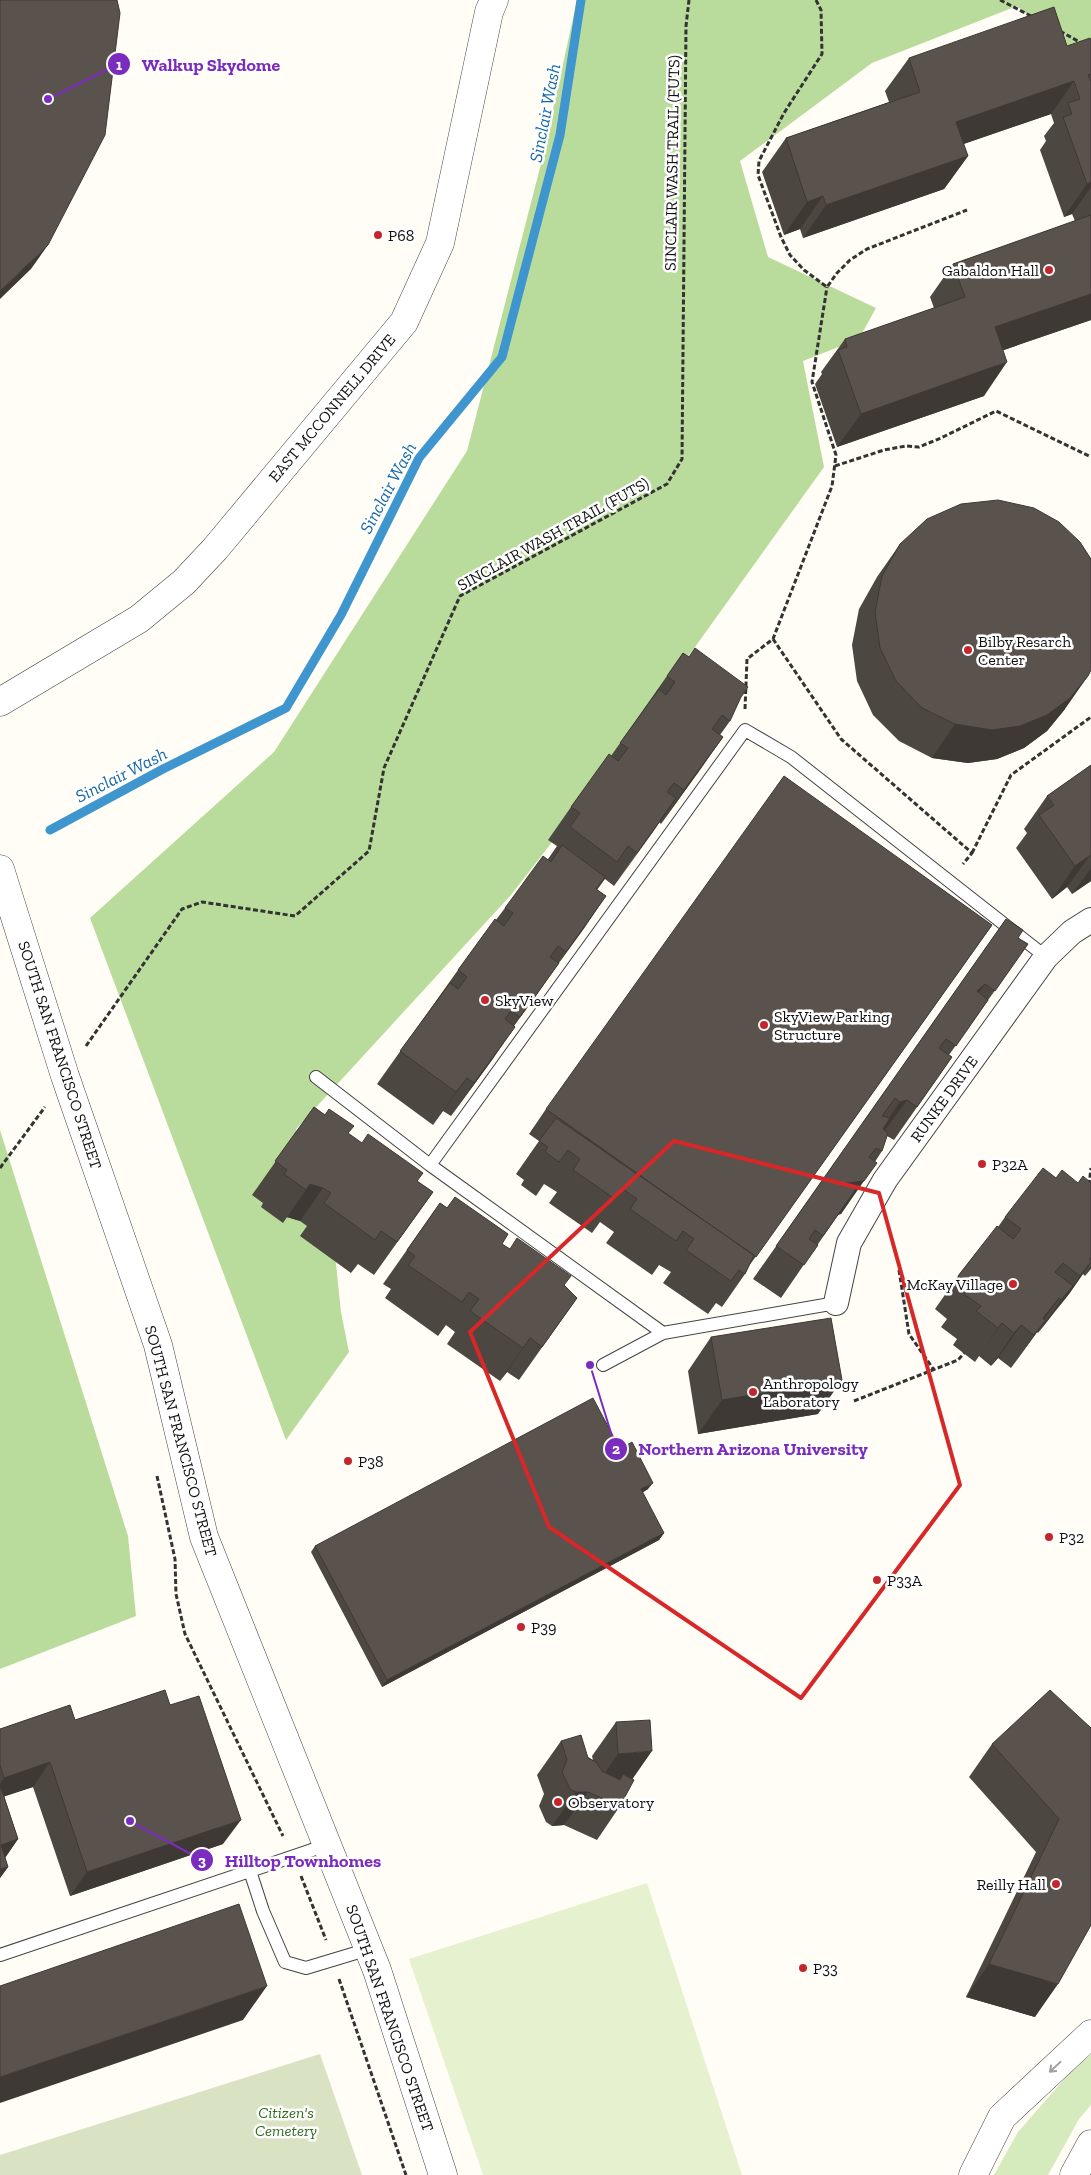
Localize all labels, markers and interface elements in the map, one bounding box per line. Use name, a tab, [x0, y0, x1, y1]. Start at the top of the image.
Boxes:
callout: Walkup Skydome	[106, 48, 290, 81]
text: Walkup Skydome	[142, 54, 281, 76]
street label: SINCLAIR WASH TRAIL (FUTS)	[661, 55, 683, 271]
text: 1	[116, 56, 122, 74]
water label: Sinclair Wash	[525, 62, 565, 164]
place label: P68	[388, 226, 414, 245]
marker: P68	[372, 229, 384, 241]
place label: Gabaldon Hall	[942, 261, 1039, 280]
marker: Gabaldon Hall	[1043, 264, 1055, 276]
street label: EAST MCCONNELL DRIVE	[265, 330, 399, 486]
water label: Sinclair Wash	[355, 439, 421, 537]
street label: SINCLAIR WASH TRAIL (FUTS)	[454, 473, 652, 595]
place label: Bilby Resarch Center	[978, 632, 1071, 669]
marker: Bilby Resarch Center	[962, 644, 974, 656]
water label: Sinclair Wash	[71, 743, 171, 807]
street label: SOUTH SAN FRANCISCO STREET	[14, 939, 106, 1172]
place label: SkyView	[495, 991, 554, 1010]
marker: SkyView	[479, 994, 491, 1006]
place label: SkyView Parking Structure	[774, 1007, 890, 1044]
marker: SkyView Parking Structure	[758, 1019, 770, 1031]
street label: RUNKE DRIVE	[906, 1052, 982, 1146]
place label: P32A	[992, 1155, 1028, 1174]
marker: P32A	[976, 1158, 988, 1170]
place label: McKay Village	[906, 1275, 1003, 1294]
marker: McKay Village	[1007, 1278, 1019, 1290]
street label: SOUTH SAN FRANCISCO STREET	[141, 1323, 221, 1559]
place label: Anthropology Laboratory	[763, 1374, 860, 1411]
marker: Anthropology Laboratory	[747, 1386, 759, 1398]
callout: Northern Arizona University	[603, 1432, 878, 1465]
text: Northern Arizona University	[638, 1438, 868, 1460]
text: 2	[612, 1440, 620, 1458]
place label: P38	[358, 1452, 384, 1471]
marker: P38	[342, 1455, 354, 1467]
place label: P32	[1059, 1528, 1084, 1547]
marker: P32	[1043, 1531, 1055, 1543]
place label: P33A	[887, 1571, 923, 1590]
marker: P33A	[871, 1574, 883, 1586]
place label: P39	[531, 1618, 557, 1637]
marker: P39	[515, 1621, 527, 1633]
place label: Observatory	[568, 1793, 655, 1812]
marker: Observatory	[552, 1796, 564, 1808]
callout: Hilltop Townhomes	[189, 1844, 391, 1877]
text: Hilltop Townhomes	[225, 1850, 381, 1872]
text: 3	[198, 1852, 206, 1870]
place label: Reilly Hall	[976, 1875, 1046, 1894]
marker: Reilly Hall	[1050, 1878, 1062, 1890]
street label: SOUTH SAN FRANCISCO STREET	[342, 1902, 438, 2134]
place label: P33	[813, 1959, 838, 1978]
marker: P33	[797, 1962, 809, 1974]
one-way arrow	[1049, 2061, 1062, 2073]
park label: Citizen's Cemetery	[255, 2103, 318, 2140]

